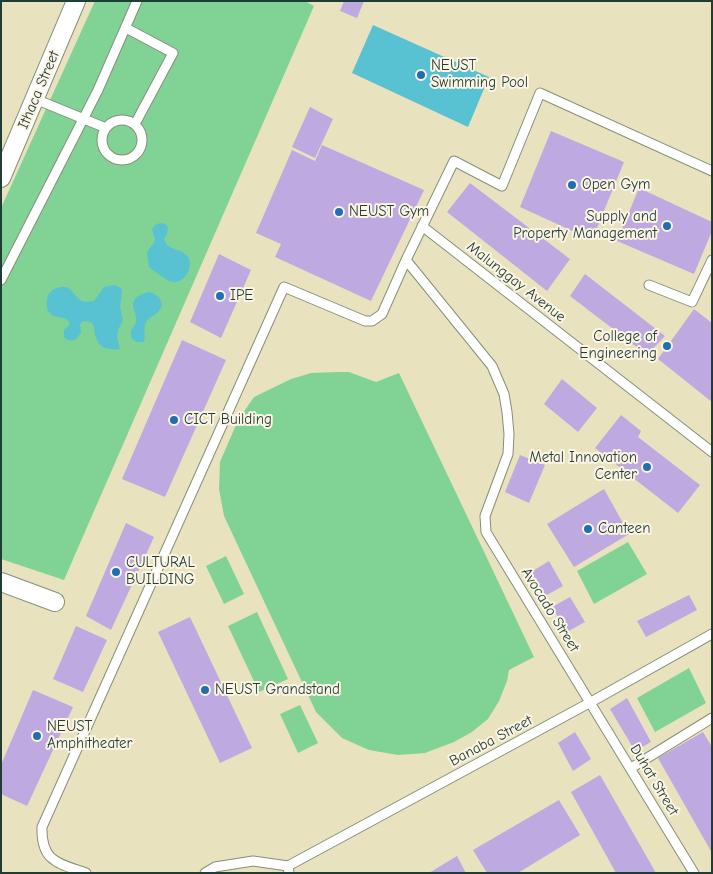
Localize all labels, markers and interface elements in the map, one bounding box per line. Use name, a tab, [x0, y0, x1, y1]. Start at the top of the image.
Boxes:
street label: Ithaca Street	[14, 48, 64, 132]
place label: NEUST Swimming Pool	[431, 57, 528, 92]
marker: NEUST Swimming Pool	[415, 69, 427, 81]
place label: Open Gym	[582, 176, 650, 194]
marker: Open Gym	[566, 179, 578, 191]
place label: NEUST Gym	[349, 203, 429, 221]
marker: NEUST Gym	[333, 206, 345, 218]
place label: Supply and Property Management	[513, 208, 657, 243]
marker: Supply and Property Management	[661, 220, 673, 232]
street label: Malunggay Avenue	[463, 238, 569, 326]
place label: IPE	[230, 287, 253, 305]
marker: IPE	[214, 290, 226, 302]
place label: College of Engineering	[579, 328, 657, 363]
marker: College of Engineering	[661, 340, 673, 352]
place label: CICT Building	[184, 411, 272, 429]
marker: CICT Building	[168, 414, 180, 426]
place label: Metal Innovation Center	[529, 449, 637, 484]
marker: Metal Innovation Center	[641, 461, 653, 473]
place label: Canteen	[598, 520, 650, 538]
marker: Canteen	[582, 523, 594, 535]
place label: CULTURAL BUILDING	[126, 554, 195, 589]
street label: Avocado Street	[517, 565, 583, 655]
marker: CULTURAL BUILDING	[110, 566, 122, 578]
place label: NEUST Grandstand	[215, 681, 340, 699]
marker: NEUST Grandstand	[199, 684, 211, 696]
street label: Banaba Street	[446, 712, 536, 770]
place label: NEUST Amphitheater	[47, 718, 132, 753]
marker: NEUST Amphitheater	[31, 730, 43, 742]
street label: Duhat Street	[626, 741, 682, 819]

